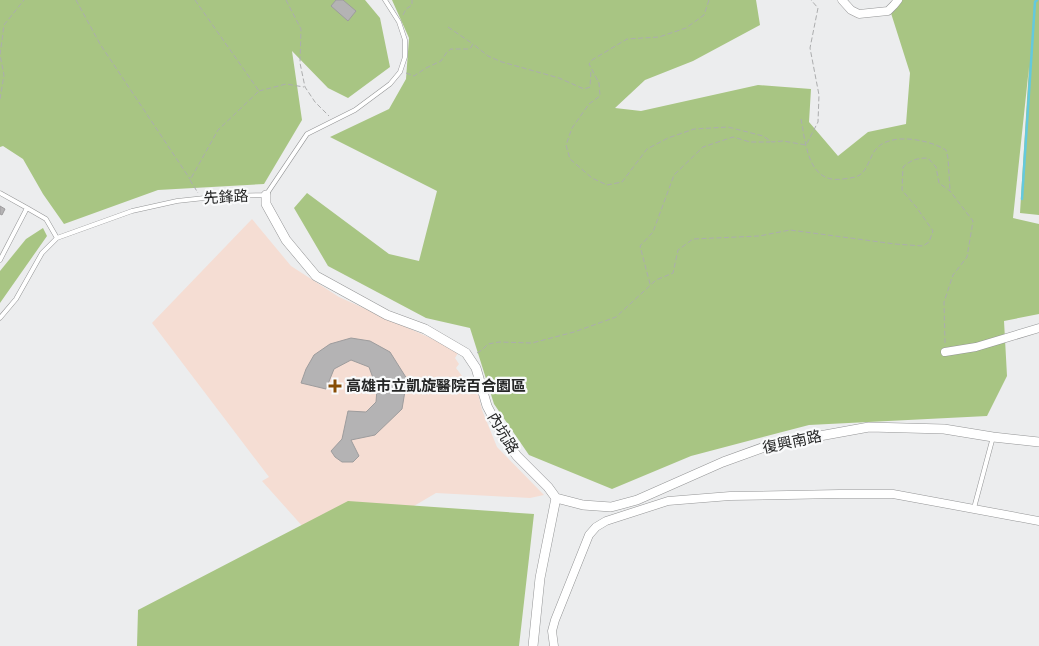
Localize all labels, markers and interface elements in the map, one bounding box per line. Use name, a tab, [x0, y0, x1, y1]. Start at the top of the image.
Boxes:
street label: 先鋒路	[203, 187, 249, 207]
place label: 高雄市立凱旋醫院百合園區	[346, 377, 526, 395]
marker: 高雄市立凱旋醫院百合園區	[328, 379, 342, 393]
street label: 內坑路	[484, 409, 522, 457]
street label: 復興南路	[761, 427, 823, 457]

